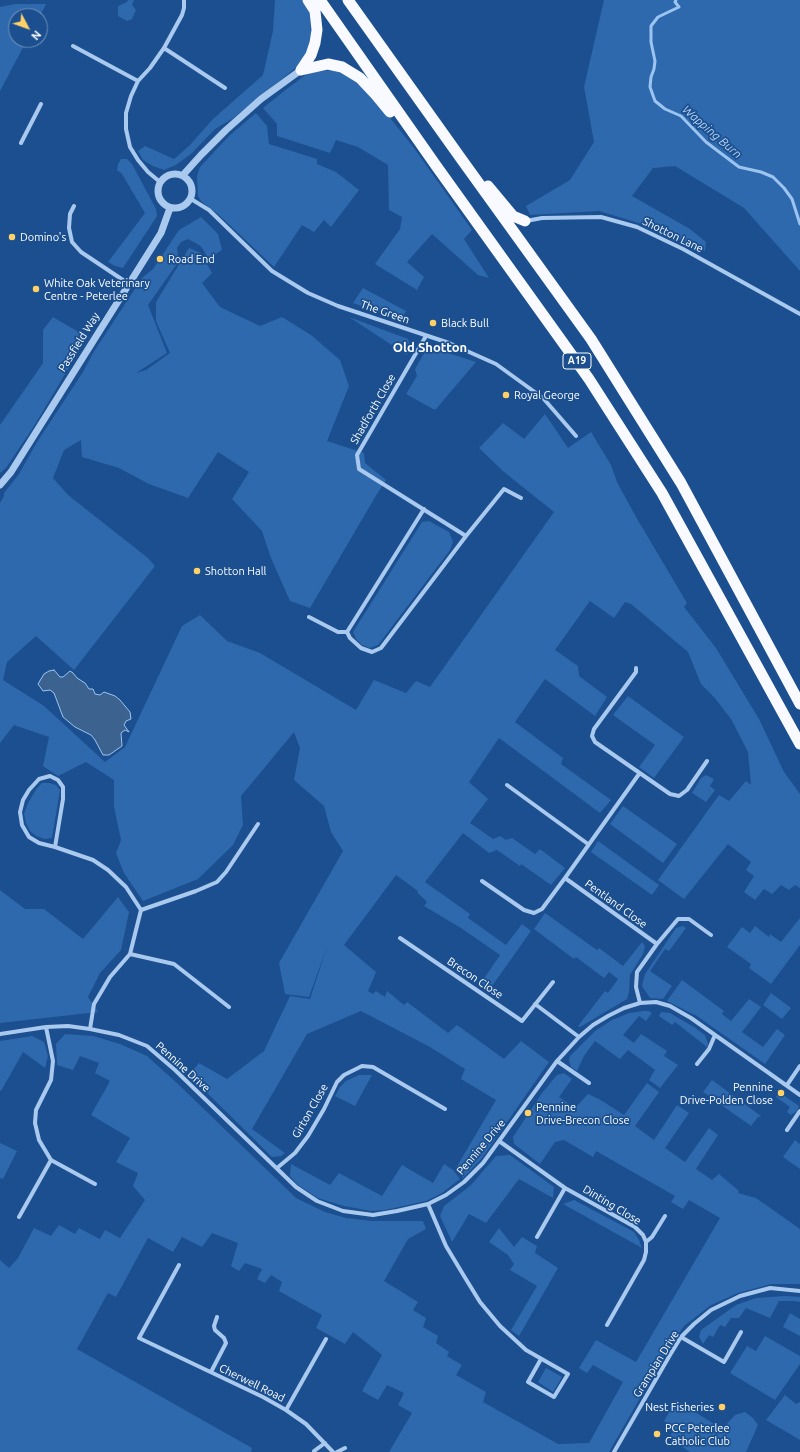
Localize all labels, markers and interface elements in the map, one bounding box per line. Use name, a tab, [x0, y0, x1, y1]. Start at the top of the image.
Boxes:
north arrow	[8, 8, 48, 48]
text: N	[29, 28, 44, 42]
water label: Wapping Burn	[679, 102, 745, 162]
street label: Shotton Lane	[640, 215, 706, 255]
place label: Domino's	[20, 230, 66, 244]
marker: Domino's	[7, 232, 17, 242]
place label: Road End	[168, 252, 215, 266]
marker: Road End	[155, 254, 165, 264]
place label: White Oak Veterinary Centre - Peterlee	[44, 276, 150, 302]
marker: White Oak Veterinary Centre - Peterlee	[31, 284, 41, 294]
street label: The Green	[359, 297, 411, 327]
street label: Passfield Way	[56, 310, 102, 374]
place label: Black Bull	[441, 316, 489, 330]
marker: Black Bull	[428, 318, 438, 328]
district label: Old Shotton	[393, 340, 467, 356]
road number: A19	[563, 353, 591, 369]
street label: Shadforth Close	[348, 372, 398, 446]
place label: Royal George	[514, 388, 580, 402]
marker: Royal George	[501, 390, 511, 400]
place label: Shotton Hall	[205, 564, 266, 578]
marker: Shotton Hall	[192, 566, 202, 576]
street label: Pentland Close	[582, 877, 650, 931]
street label: Brecon Close	[445, 955, 505, 1001]
street label: Pennine Drive	[153, 1039, 213, 1095]
place label: Pennine Drive-Polden Close	[680, 1080, 773, 1106]
street label: Girton Close	[289, 1081, 331, 1141]
marker: Pennine Drive-Polden Close	[776, 1088, 786, 1098]
place label: Pennine Drive-Brecon Close	[536, 1100, 630, 1126]
marker: Pennine Drive-Brecon Close	[523, 1108, 533, 1118]
street label: Pennine Drive	[454, 1117, 508, 1177]
street label: Dinting Close	[580, 1182, 644, 1228]
street label: Grampian Drive	[630, 1328, 682, 1400]
street label: Cherwell Road	[217, 1361, 287, 1405]
place label: Nest Fisheries	[645, 1400, 714, 1414]
marker: Nest Fisheries	[717, 1402, 727, 1412]
place label: PCC Peterlee Catholic Club	[665, 1421, 730, 1447]
marker: PCC Peterlee Catholic Club	[652, 1429, 662, 1439]

